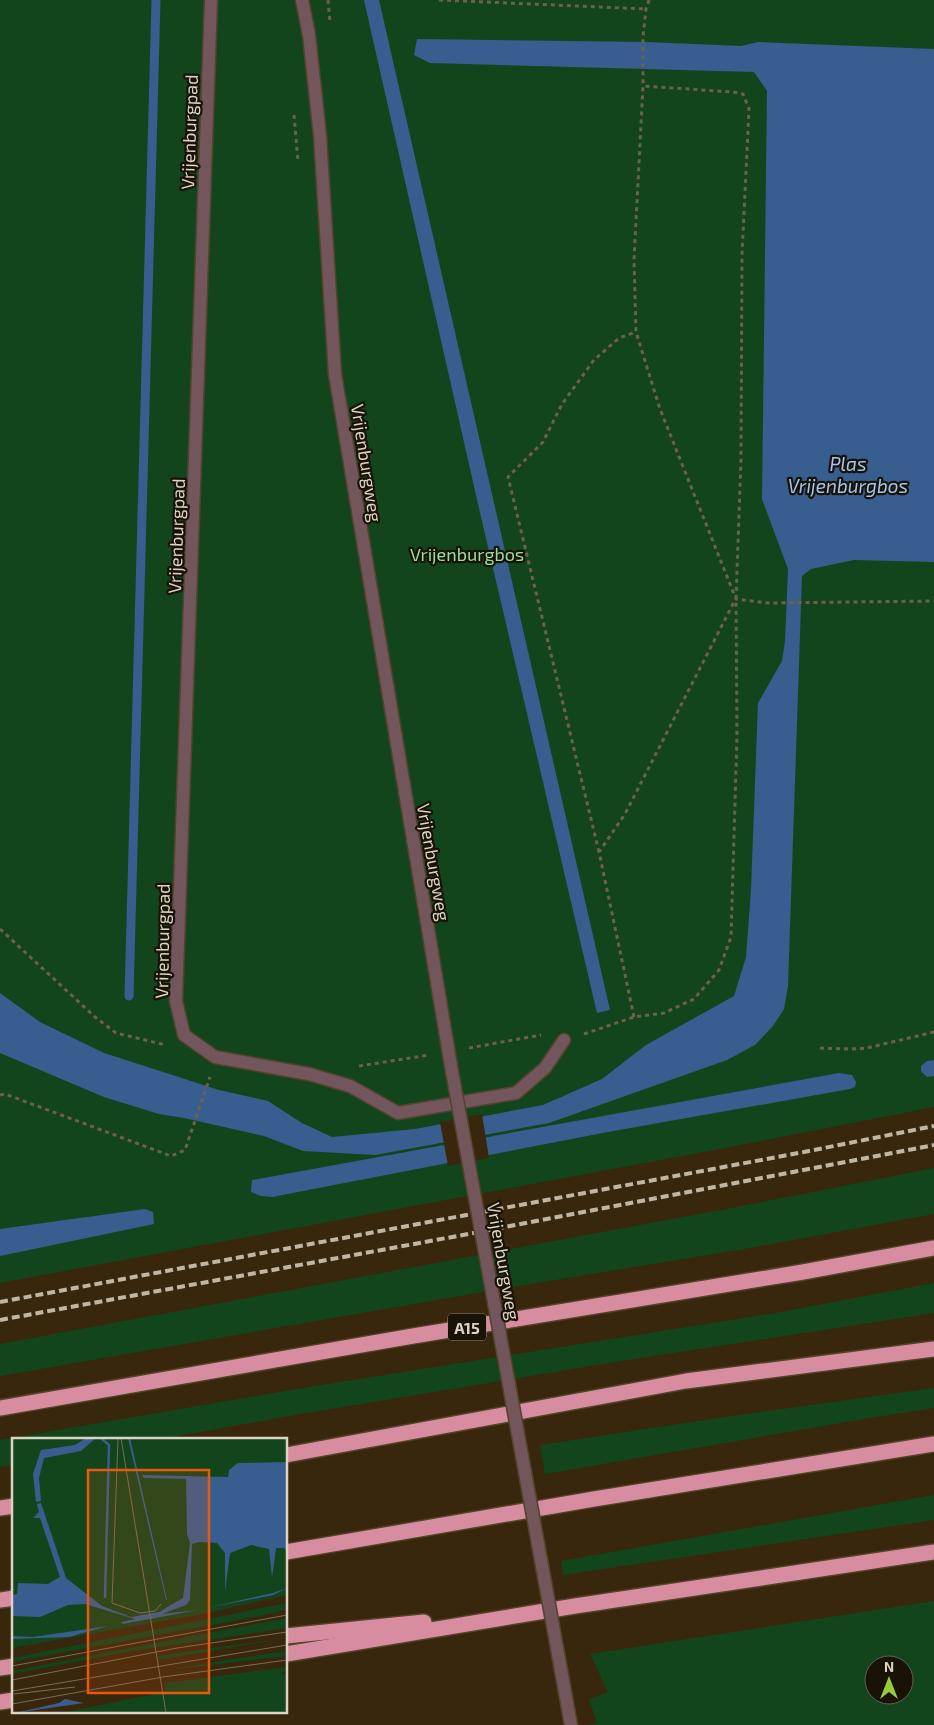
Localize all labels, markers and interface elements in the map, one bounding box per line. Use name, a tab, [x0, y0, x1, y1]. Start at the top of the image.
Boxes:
street label: Vrijenburgpad	[176, 74, 202, 190]
street label: Vrijenburgweg	[347, 403, 387, 523]
water label: Plas Vrijenburgbos	[788, 452, 908, 497]
street label: Vrijenburgpad	[163, 478, 189, 594]
park label: Vrijenburgbos	[410, 543, 524, 565]
street label: Vrijenburgweg	[413, 802, 455, 922]
street label: Vrijenburgpad	[150, 883, 174, 999]
street label: Vrijenburgweg	[483, 1201, 525, 1321]
road number: A15	[448, 1314, 486, 1340]
inset map	[12, 1438, 288, 1712]
north arrow	[864, 1655, 914, 1705]
text: N	[884, 1658, 894, 1675]

